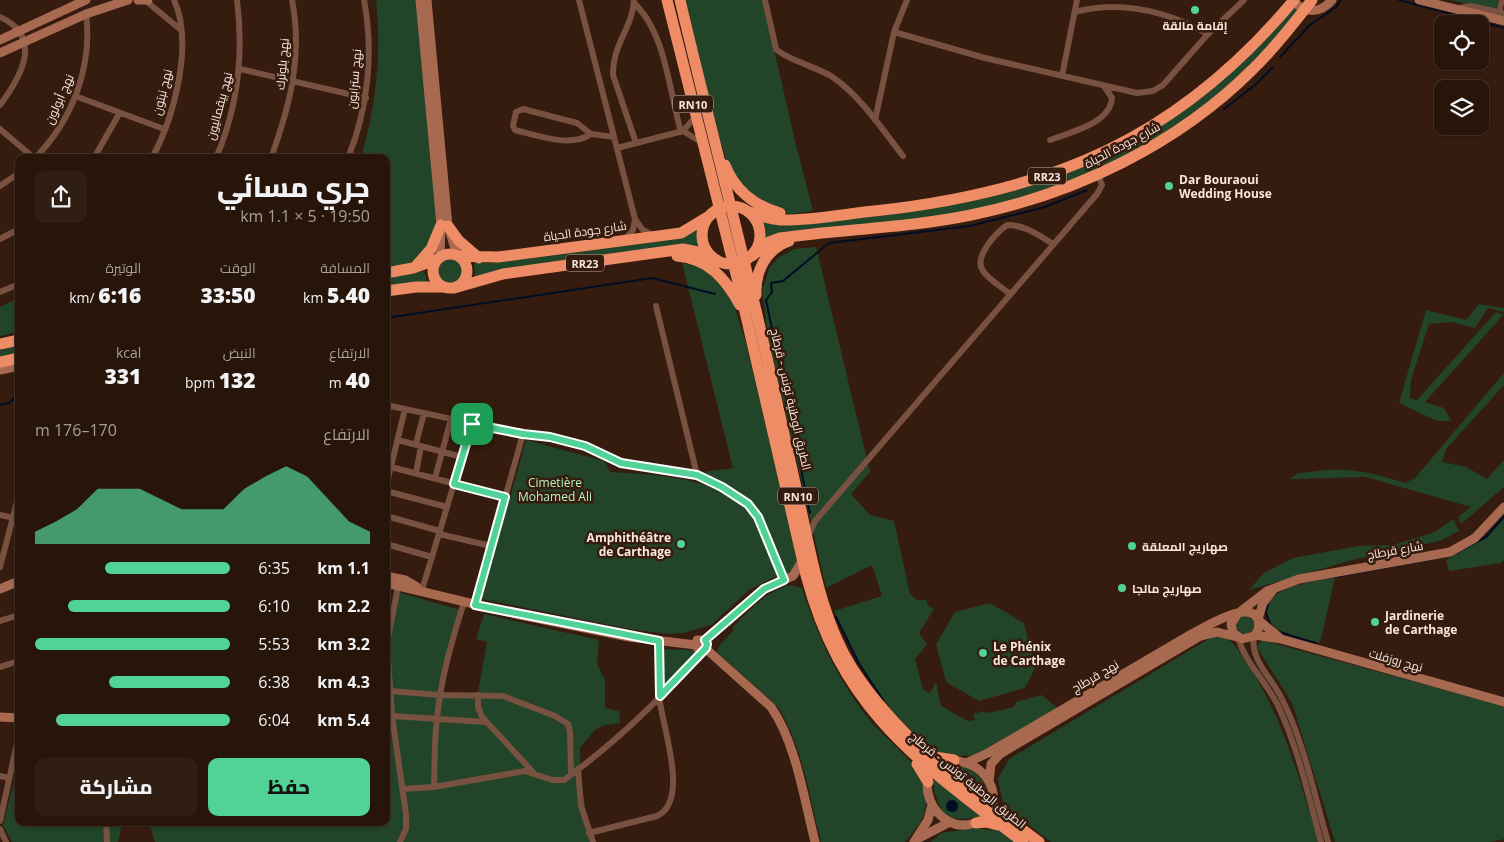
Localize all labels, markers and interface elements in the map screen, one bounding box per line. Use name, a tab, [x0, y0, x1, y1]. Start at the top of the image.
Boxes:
marker: إقامة مالقة	[1189, 4, 1201, 16]
map controls	[1434, 15, 1489, 135]
button: locate	[1434, 15, 1489, 70]
place label: إقامة مالقة	[1162, 17, 1228, 34]
street label: نهج بلوترك	[271, 37, 293, 91]
street label: نهج سترابون	[343, 48, 365, 110]
street label: نهج نبتون	[148, 67, 176, 117]
street label: نهج بيقماليون	[202, 70, 236, 142]
street label: نهج أبولون	[40, 71, 78, 127]
button: layers	[1434, 80, 1489, 135]
road number: RN10	[673, 96, 713, 112]
street label: شارع جودة الحياة	[1081, 118, 1163, 172]
text: جري مسائي	[217, 167, 370, 205]
road number: RR23	[1028, 168, 1066, 185]
button: share	[35, 171, 87, 223]
place label: Dar Bouraoui Wedding House	[1179, 171, 1272, 202]
marker: Dar Bouraoui Wedding House	[1163, 180, 1175, 192]
text: 19:50 · 5 × 1.1 km	[240, 205, 370, 227]
street label: شارع جودة الحياة	[542, 217, 628, 245]
road number: RR23	[566, 254, 604, 272]
text: الوتيرة	[105, 258, 141, 277]
text: الوقت	[220, 258, 256, 277]
text: المسافة	[320, 258, 370, 277]
text: 6:16	[98, 281, 141, 309]
text: 33:50	[200, 281, 256, 309]
text: 5.40	[327, 281, 370, 309]
text: /km	[69, 288, 98, 307]
text: km	[303, 288, 327, 307]
street label: الطريق الوطنية تونس - قرطاج	[766, 326, 816, 472]
text: kcal	[116, 343, 141, 362]
text: النبض	[223, 343, 256, 362]
text: الارتفاع	[329, 343, 370, 362]
text: 331	[104, 362, 141, 390]
text: 132	[219, 366, 256, 394]
text: 40	[345, 366, 370, 394]
text: bpm	[185, 373, 219, 392]
text: m	[329, 373, 345, 392]
pin	[451, 403, 493, 445]
icon: arrive	[458, 410, 486, 438]
text: 170–176 m	[35, 419, 117, 441]
text: الارتفاع	[323, 423, 370, 445]
park label: Cimetière Mohamed Ali	[518, 474, 592, 505]
road number: RN10	[778, 488, 818, 504]
place label: Amphithéâtre de Carthage	[587, 529, 671, 560]
street label: شارع قرطاج	[1366, 537, 1424, 563]
marker: Amphithéâtre de Carthage	[675, 538, 687, 550]
place label: صهاريج المعلقة	[1142, 538, 1228, 556]
marker: صهاريج المعلقة	[1126, 540, 1138, 552]
text: 6:35	[258, 557, 290, 579]
text: 1.1 km	[317, 557, 370, 579]
place label: صهاريج مالجا	[1132, 580, 1202, 598]
marker: صهاريج مالجا	[1116, 582, 1128, 594]
text: 6:10	[258, 595, 290, 617]
text: 2.2 km	[317, 595, 370, 617]
place label: Jardinerie de Carthage	[1384, 607, 1457, 638]
marker: Jardinerie de Carthage	[1369, 616, 1381, 628]
text: 5:53	[258, 633, 290, 655]
text: 3.2 km	[317, 633, 370, 655]
place label: Le Phénix de Carthage	[993, 638, 1065, 669]
street label: نهج روزفلت	[1367, 644, 1425, 676]
marker: Le Phénix de Carthage	[977, 647, 989, 659]
street label: نهج قرطاج	[1068, 656, 1122, 696]
text: 6:38	[258, 671, 290, 693]
text: 4.3 km	[317, 671, 370, 693]
text: 6:04	[258, 709, 290, 731]
text: 5.4 km	[317, 709, 370, 731]
street label: الطريق الوطنية تونس - قرطاج	[906, 728, 1030, 832]
button: مشاركة	[35, 758, 198, 816]
button: حفظ	[208, 758, 370, 816]

